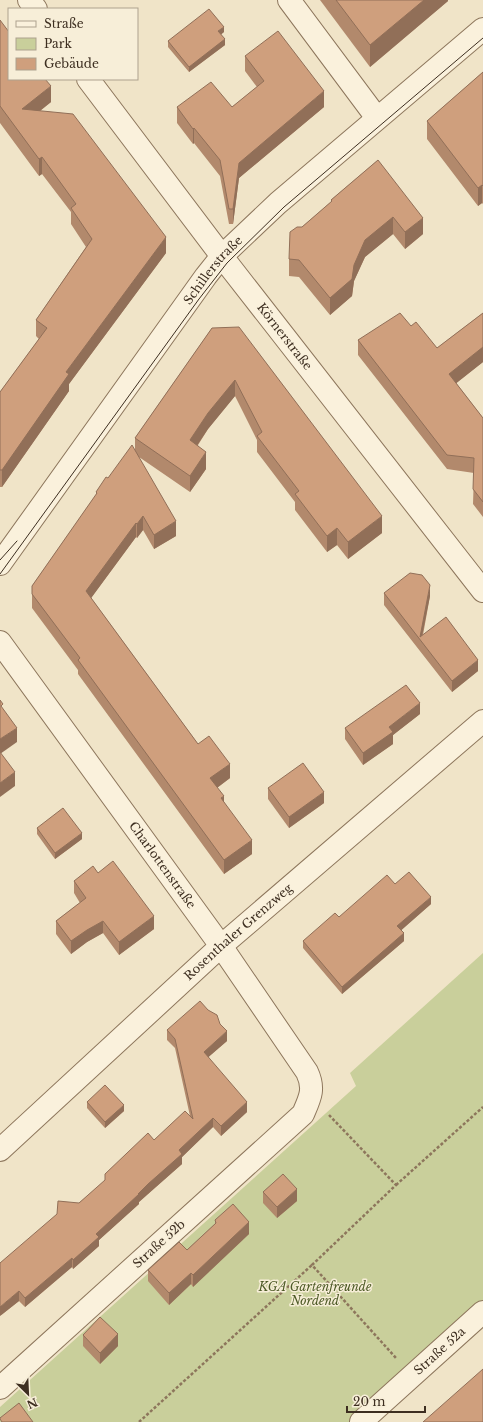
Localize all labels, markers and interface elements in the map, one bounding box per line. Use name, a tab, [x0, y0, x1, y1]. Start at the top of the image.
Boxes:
legend	[8, 8, 138, 80]
text: Straße	[44, 16, 84, 31]
text: Park	[44, 36, 72, 51]
text: Gebäude	[44, 56, 99, 71]
street label: Schillerstraße	[180, 233, 245, 307]
street label: Körnerstraße	[254, 300, 316, 373]
street label: Charlottenstraße	[126, 819, 199, 911]
street label: Rosenthaler Grenzweg	[181, 880, 296, 983]
street label: Straße 52b	[129, 1216, 188, 1271]
park label: KGA Gartenfreunde Nordend	[258, 1279, 372, 1308]
street label: Straße 52a	[411, 1323, 468, 1378]
north arrow	[8, 1374, 48, 1414]
scale bar	[347, 1388, 425, 1414]
text: 20 m	[353, 1394, 385, 1409]
text: N	[24, 1395, 40, 1412]

